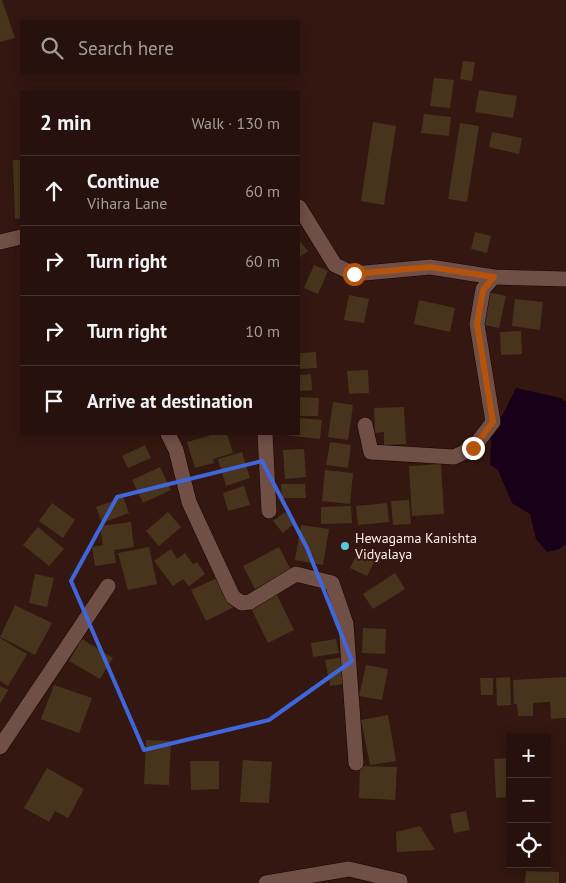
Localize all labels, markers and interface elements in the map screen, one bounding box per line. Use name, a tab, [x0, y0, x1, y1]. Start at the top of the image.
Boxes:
search box	[20, 20, 300, 75]
icon: search	[38, 34, 66, 62]
text: Search here	[78, 36, 174, 60]
text: 2 min	[40, 109, 91, 136]
text: Walk · 130 m	[191, 113, 280, 133]
text: Continue	[87, 169, 159, 193]
icon: ahead	[40, 177, 68, 205]
text: 60 m	[245, 181, 280, 201]
text: Vihara Lane	[87, 193, 167, 213]
icon: right	[40, 247, 68, 275]
text: Turn right	[87, 249, 167, 273]
text: 60 m	[245, 251, 280, 271]
route start	[343, 263, 366, 286]
icon: right	[40, 317, 68, 345]
text: Turn right	[87, 319, 167, 343]
text: 10 m	[245, 321, 280, 341]
icon: arrive	[40, 387, 68, 415]
text: Arrive at destination	[87, 389, 253, 413]
route end	[462, 437, 485, 460]
place label: Hewagama Kanishta Vidyalaya	[354, 529, 477, 563]
marker: Hewagama Kanishta Vidyalaya	[339, 540, 351, 552]
map controls	[506, 733, 551, 868]
button: +	[506, 733, 551, 778]
button: −	[506, 778, 551, 823]
button: locate	[506, 823, 551, 868]

